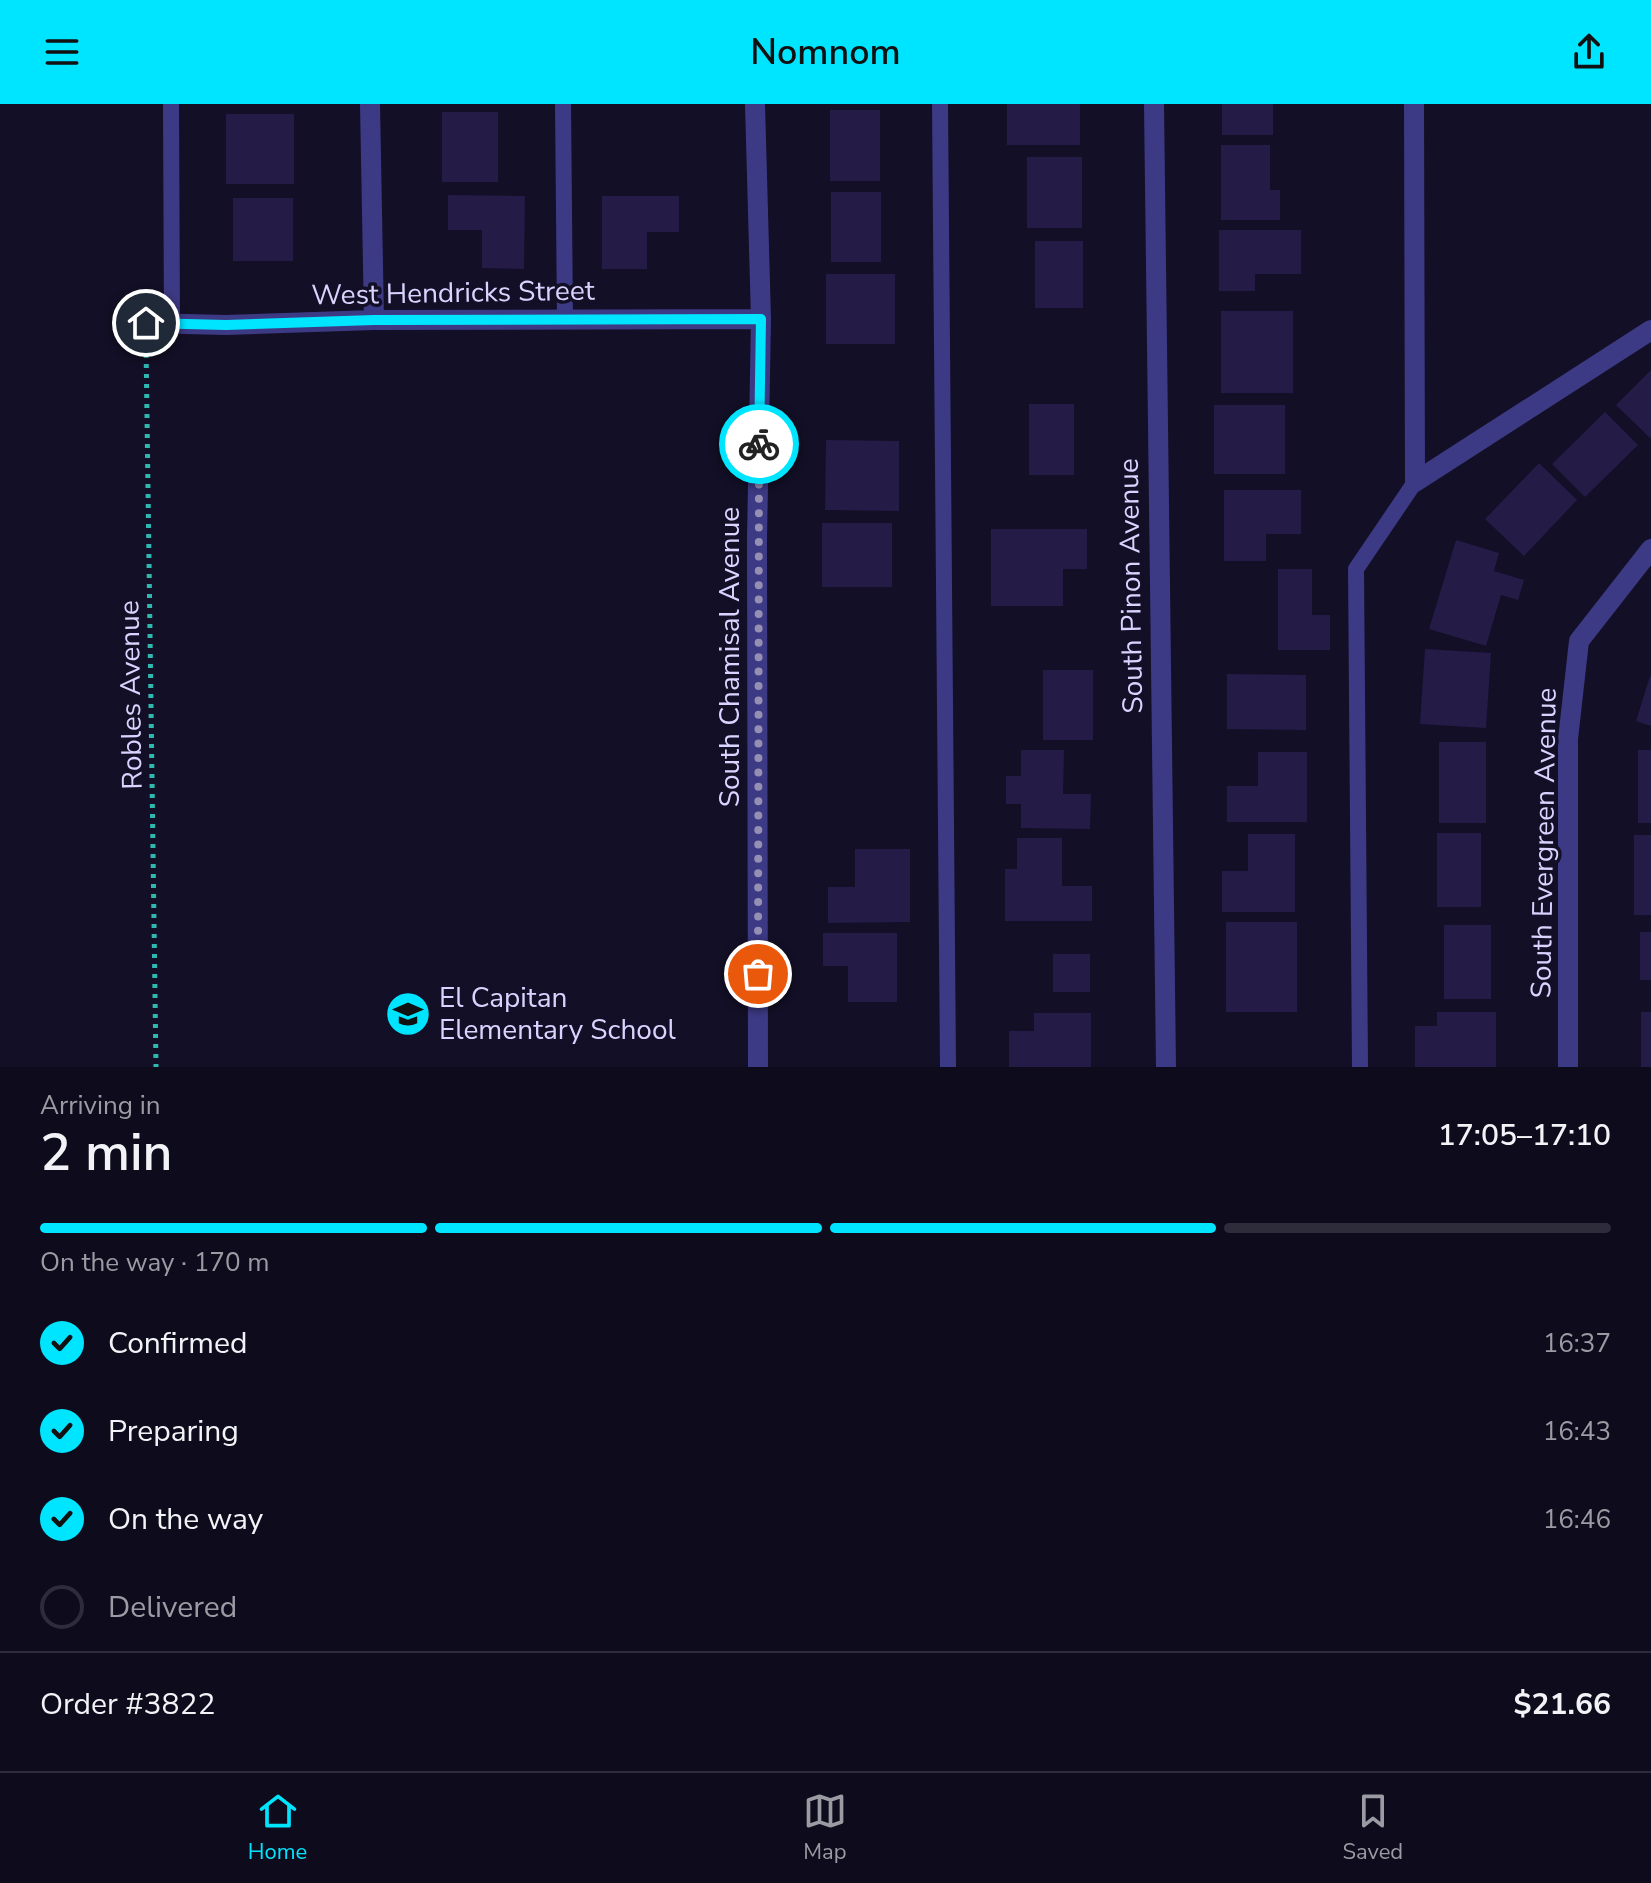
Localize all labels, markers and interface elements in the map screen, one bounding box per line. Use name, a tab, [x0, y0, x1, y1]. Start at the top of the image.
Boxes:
text: Nomnom	[750, 28, 901, 77]
icon: menu	[40, 30, 84, 74]
icon: share	[1567, 30, 1611, 74]
street label: West Hendricks Street	[311, 272, 595, 314]
pin	[112, 289, 180, 357]
icon: home	[124, 301, 168, 345]
courier	[719, 404, 799, 484]
icon: bike	[737, 422, 781, 466]
street label: South Pinon Avenue	[1110, 458, 1152, 714]
street label: South Chamisal Avenue	[711, 507, 749, 807]
street label: Robles Avenue	[110, 600, 152, 790]
street label: South Evergreen Avenue	[1522, 687, 1566, 999]
pin	[724, 940, 792, 1008]
icon: bag	[736, 952, 780, 996]
place label: El Capitan Elementary School	[439, 979, 676, 1049]
school or university icon: El Capitan Elementary School	[384, 990, 432, 1038]
text: Arriving in	[40, 1088, 161, 1123]
text: 17:05–17:10	[1438, 1115, 1611, 1156]
text: 2 min	[40, 1117, 173, 1188]
text: On the way · 170 m	[40, 1245, 269, 1280]
icon: check	[40, 1321, 84, 1365]
text: Confirmed	[108, 1323, 248, 1364]
text: 16:37	[1543, 1326, 1611, 1361]
icon: check	[40, 1409, 84, 1453]
text: Preparing	[108, 1411, 239, 1452]
text: 16:43	[1543, 1414, 1611, 1449]
icon: check	[40, 1497, 84, 1541]
text: On the way	[108, 1499, 263, 1540]
text: 16:46	[1543, 1502, 1611, 1537]
text: Delivered	[108, 1587, 237, 1628]
text: Order #3822	[40, 1684, 215, 1725]
text: $21.66	[1514, 1684, 1611, 1725]
tab: Home	[248, 1789, 307, 1867]
tab: Map	[803, 1789, 847, 1867]
tab: Saved	[1342, 1789, 1403, 1867]

